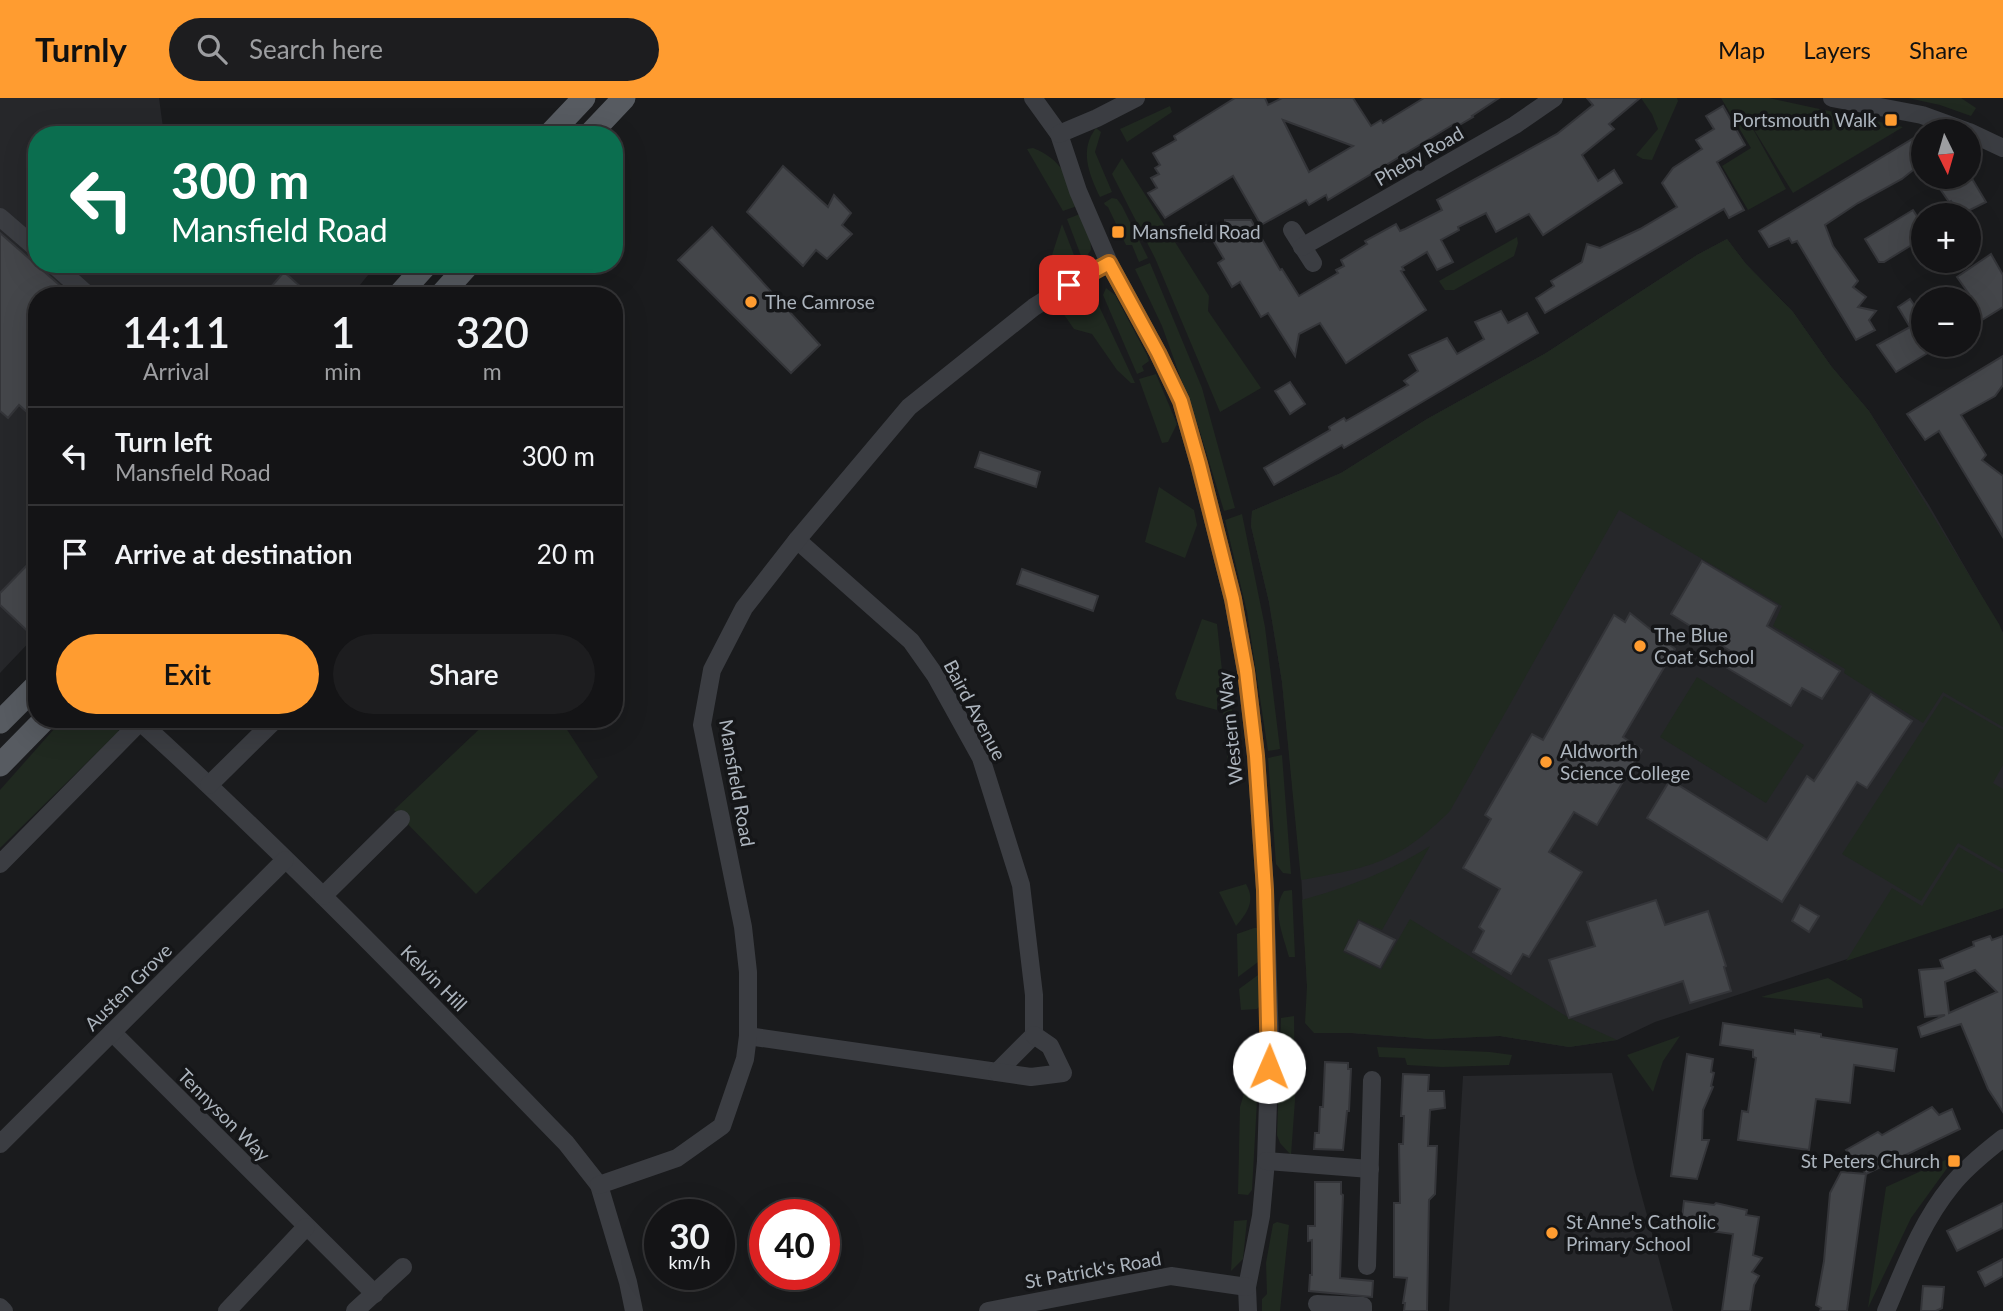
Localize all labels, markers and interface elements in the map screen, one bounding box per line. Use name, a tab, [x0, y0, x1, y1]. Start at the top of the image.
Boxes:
search box	[169, 18, 659, 81]
text: Turnly	[35, 29, 127, 69]
icon: search	[193, 30, 231, 68]
text: Search here	[249, 33, 383, 65]
text: Map	[1718, 35, 1765, 64]
text: Layers	[1803, 35, 1871, 64]
text: Share	[1909, 35, 1968, 64]
place label: Portsmouth Walk	[1732, 108, 1877, 131]
marker: Portsmouth Walk	[1883, 112, 1899, 128]
north arrow	[1911, 119, 1981, 189]
map controls	[1911, 119, 1981, 357]
street label: Pheby Road	[1370, 121, 1467, 190]
text: 300 m	[171, 151, 309, 209]
icon: left	[56, 154, 147, 245]
button: +	[1911, 203, 1981, 273]
text: Mansfield Road	[171, 210, 388, 249]
place label: Mansfield Road	[1132, 220, 1261, 243]
marker: Mansfield Road	[1110, 224, 1126, 240]
pin	[1039, 255, 1099, 315]
icon: arrive	[1050, 266, 1088, 304]
button: −	[1911, 287, 1981, 357]
place label: The Camrose	[765, 290, 875, 313]
marker: The Camrose	[743, 294, 759, 310]
text: 14:11	[122, 307, 230, 357]
text: 1	[331, 307, 355, 357]
text: 320	[456, 307, 529, 357]
text: Arrival	[143, 357, 209, 385]
text: min	[324, 357, 362, 385]
text: m	[483, 357, 502, 385]
text: Turn left	[115, 426, 212, 458]
icon: left	[56, 437, 94, 475]
text: 300 m	[522, 440, 595, 472]
text: Mansfield Road	[115, 458, 271, 486]
icon: arrive	[56, 535, 94, 573]
text: Arrive at destination	[115, 538, 352, 570]
text: 20 m	[537, 538, 595, 570]
place label: The Blue Coat School	[1654, 623, 1754, 668]
button: Exit	[56, 634, 319, 714]
button: Share	[333, 634, 595, 714]
marker: The Blue Coat School	[1632, 638, 1648, 654]
street label: Baird Avenue	[939, 656, 1012, 764]
street label: Western Way	[1212, 670, 1247, 786]
street label: Mansfield Road	[715, 718, 760, 848]
place label: Aldworth Science College	[1560, 739, 1690, 784]
marker: Aldworth Science College	[1538, 754, 1554, 770]
street label: Austen Grove	[79, 938, 176, 1035]
street label: Kelvin Hill	[396, 940, 472, 1016]
position arrow	[1232, 1030, 1306, 1104]
street label: Tennyson Way	[173, 1064, 276, 1166]
place label: St Peters Church	[1801, 1149, 1940, 1172]
marker: St Peters Church	[1946, 1153, 1962, 1169]
speed limit sign: 40	[749, 1199, 840, 1290]
place label: St Anne's Catholic Primary School	[1566, 1210, 1716, 1255]
text: 30	[669, 1214, 710, 1256]
marker: St Anne's Catholic Primary School	[1544, 1225, 1560, 1241]
street label: St Patrick's Road	[1023, 1246, 1163, 1293]
text: km/h	[668, 1251, 711, 1273]

